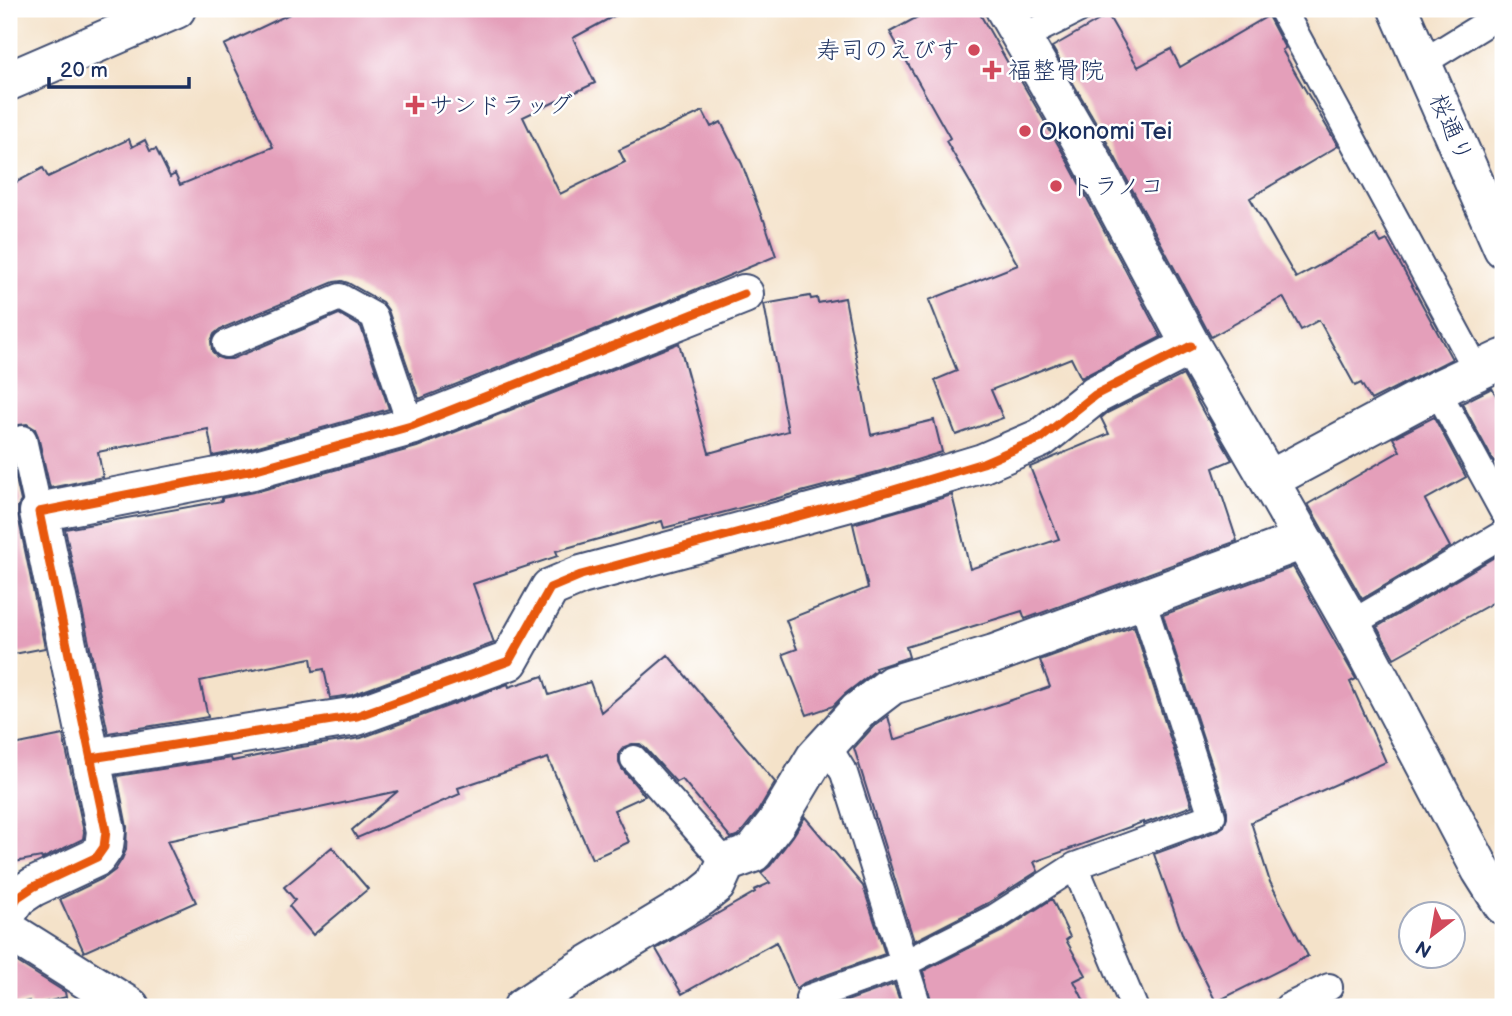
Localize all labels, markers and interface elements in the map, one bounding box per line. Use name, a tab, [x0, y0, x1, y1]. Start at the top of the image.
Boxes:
place label: 寿司のえびす	[816, 36, 960, 65]
marker: 寿司のえびす	[966, 42, 982, 58]
scale bar	[49, 46, 189, 90]
place label: 福整骨院	[1008, 56, 1104, 85]
text: 20 m	[60, 58, 108, 83]
marker: 福整骨院	[982, 60, 1002, 80]
street label: 桜通り	[1423, 89, 1479, 167]
place label: サンドラッグ	[429, 91, 573, 120]
marker: サンドラッグ	[407, 97, 423, 113]
place label: Okonomi Tei	[1039, 117, 1172, 146]
marker: Okonomi Tei	[1017, 123, 1033, 139]
place label: トラノコ	[1070, 172, 1164, 201]
marker: トラノコ	[1048, 178, 1064, 194]
north arrow	[1396, 900, 1466, 970]
text: N	[1412, 935, 1436, 962]

